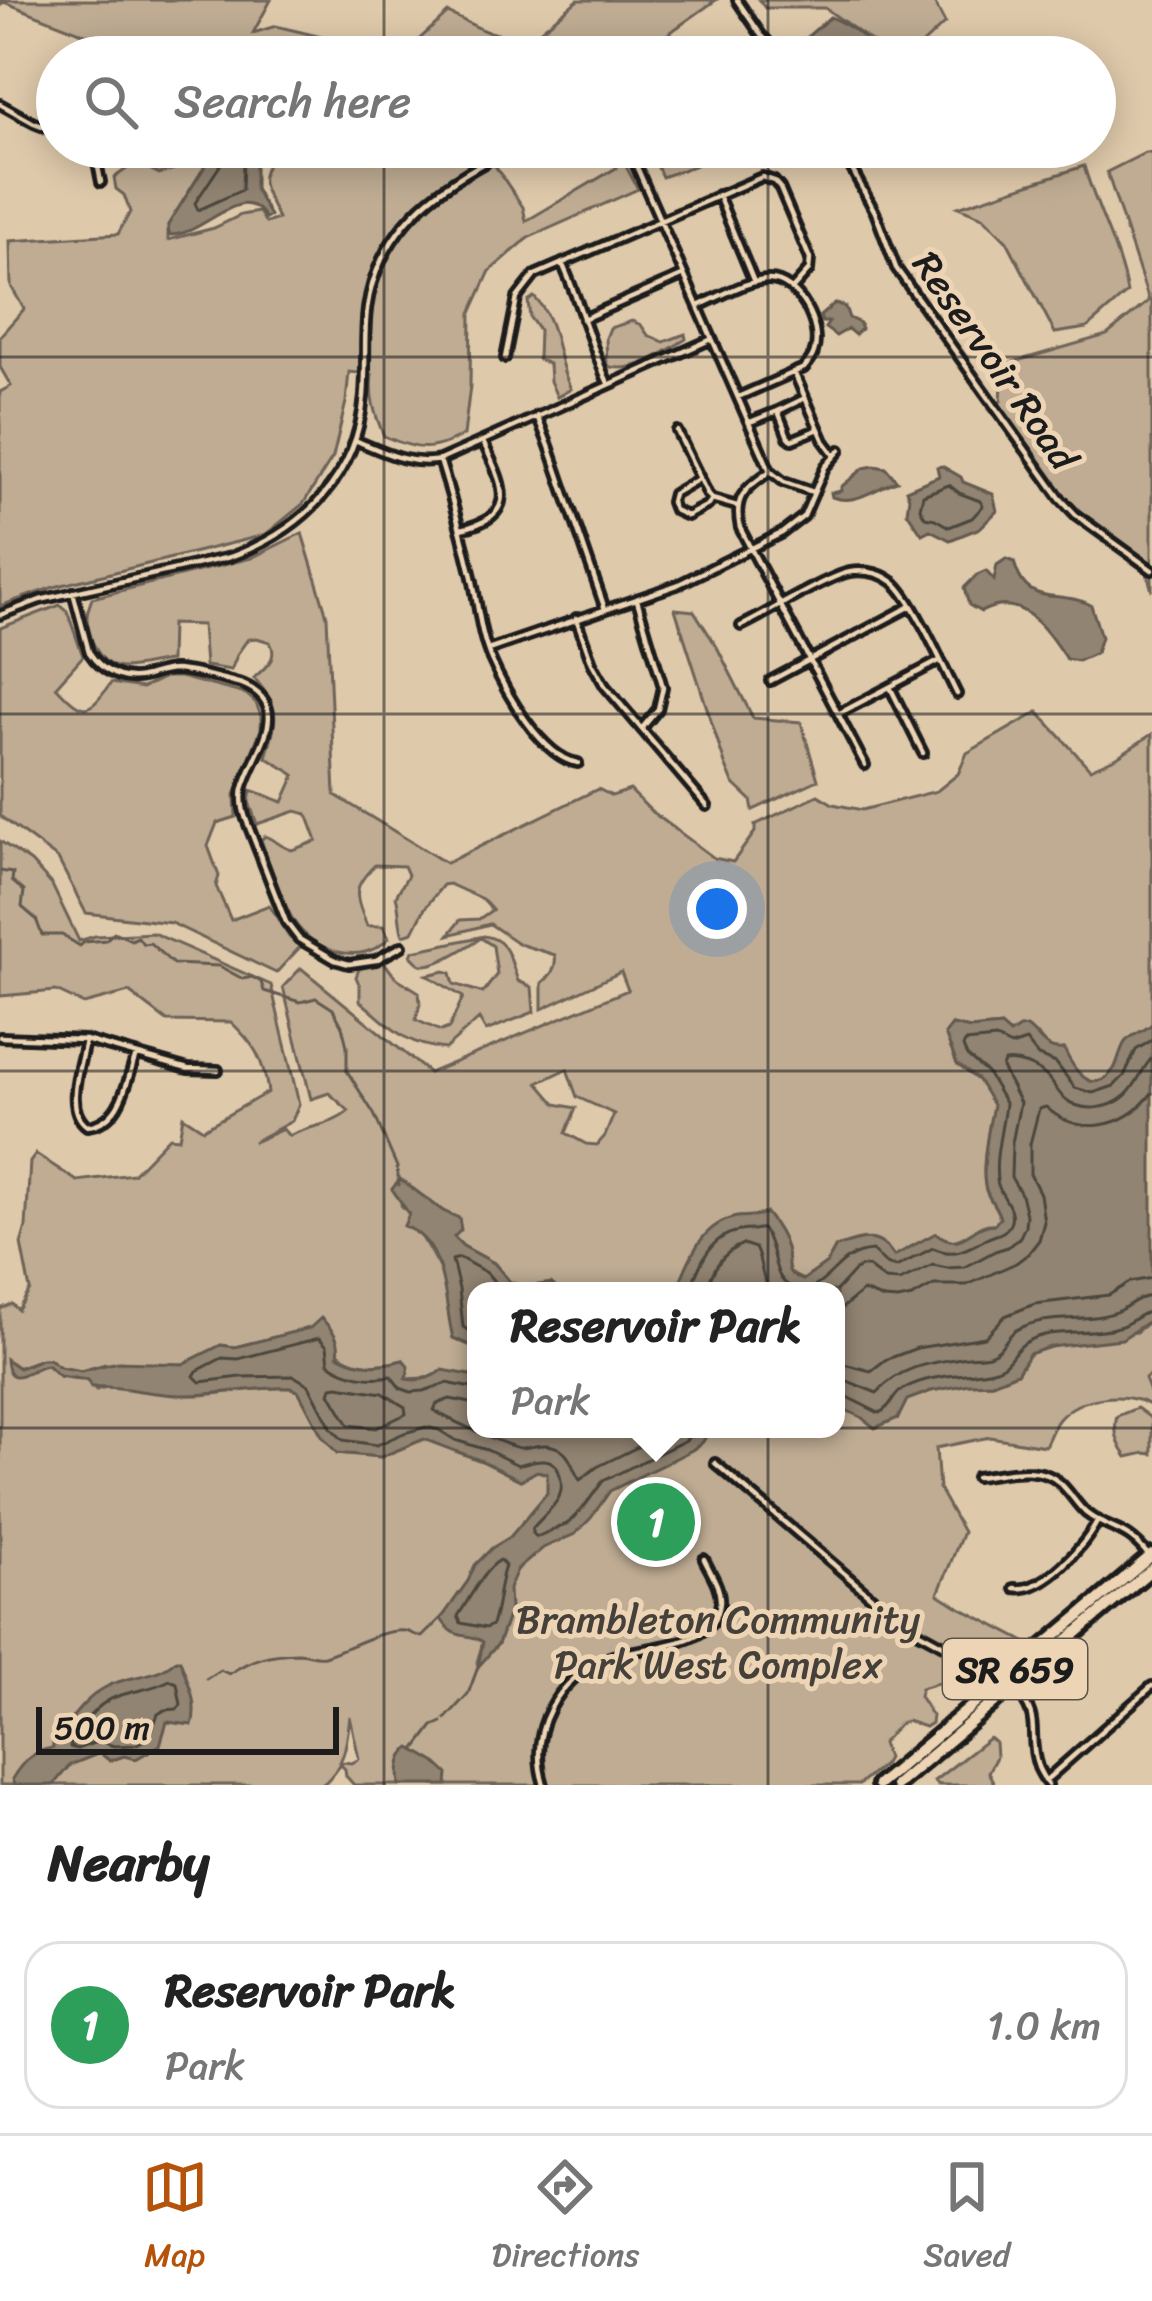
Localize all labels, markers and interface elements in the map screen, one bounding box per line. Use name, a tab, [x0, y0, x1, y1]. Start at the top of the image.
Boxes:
search box	[36, 36, 1116, 168]
text: Search here	[174, 62, 411, 142]
icon: search	[78, 69, 144, 135]
street label: Reservoir Road	[894, 236, 1099, 487]
your location	[687, 879, 747, 939]
popup	[467, 1282, 845, 1438]
text: Reservoir Park	[511, 1286, 801, 1366]
text: Park	[511, 1366, 591, 1435]
pin: 1	[617, 1477, 695, 1567]
park label: Brambleton Community Park West Complex	[516, 1585, 921, 1699]
road number: SR 659	[943, 1639, 1087, 1699]
text: 500 m	[54, 1699, 150, 1757]
scale bar	[36, 1701, 339, 1754]
text: Nearby	[48, 1818, 209, 1908]
text: Reservoir Park	[165, 1951, 456, 2031]
text: 1	[82, 1991, 98, 2060]
text: 1.0 km	[987, 1991, 1101, 2060]
text: Park	[165, 2031, 245, 2100]
tab: Map	[142, 2154, 208, 2284]
tab: Directions	[492, 2154, 639, 2284]
tab: Saved	[923, 2154, 1010, 2284]

